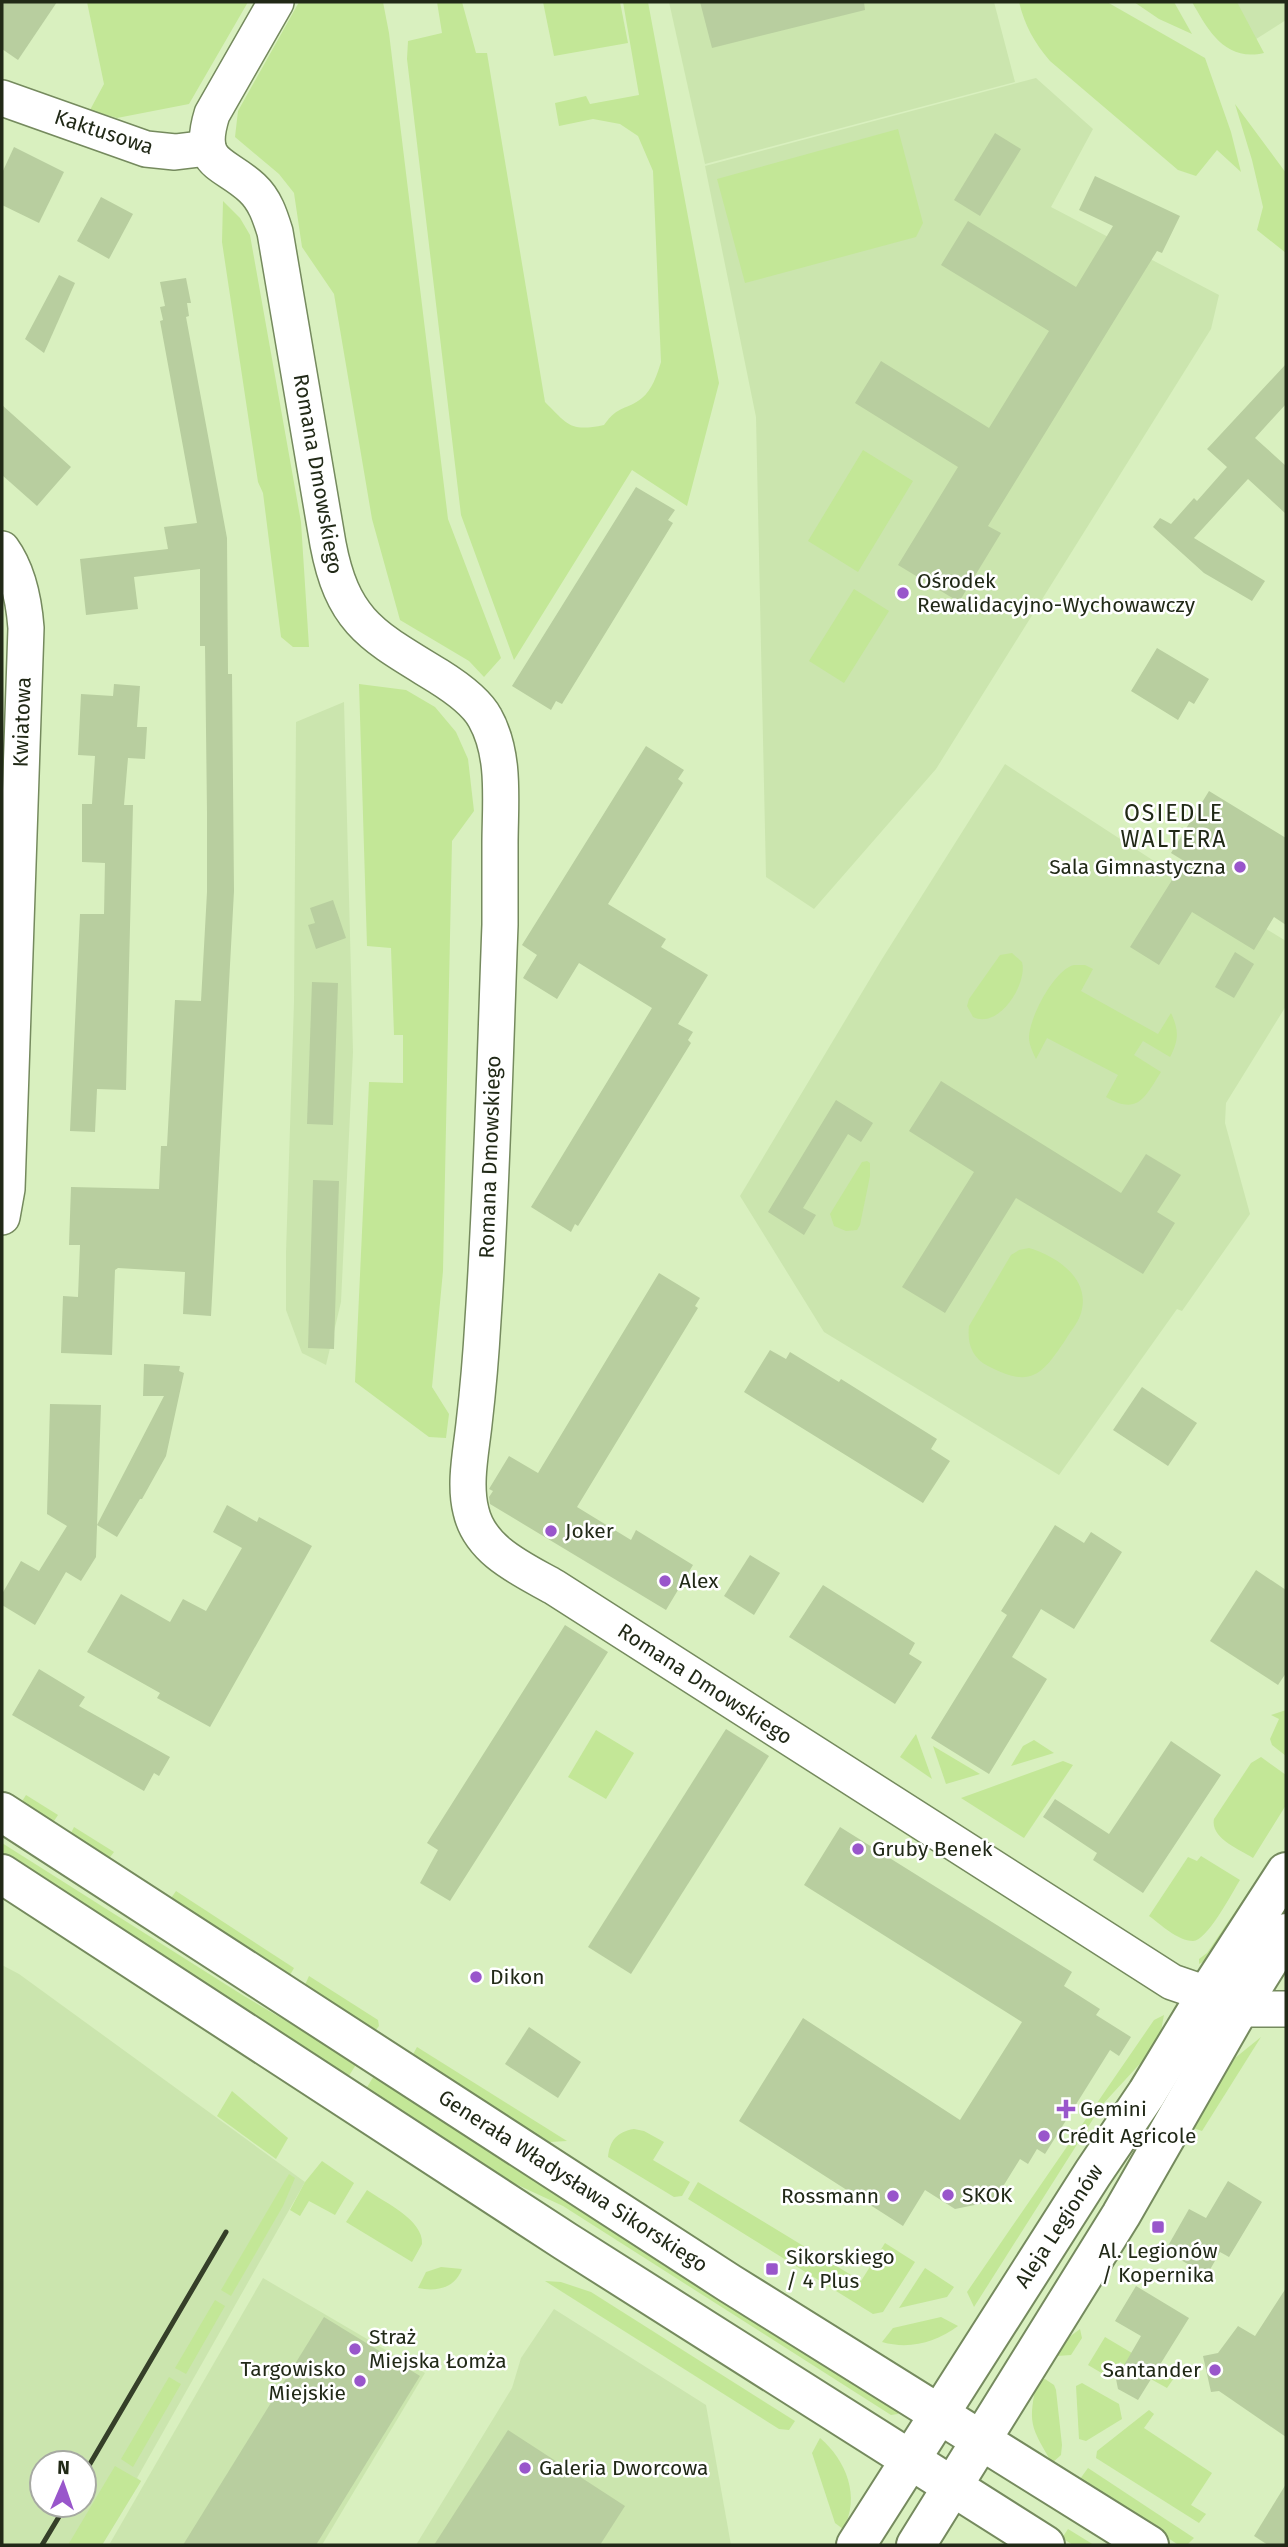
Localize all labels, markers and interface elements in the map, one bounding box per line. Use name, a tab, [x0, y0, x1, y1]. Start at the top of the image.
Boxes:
street label: Kaktusowa	[51, 104, 157, 160]
street label: Romana Dmowskiego	[288, 372, 348, 576]
place label: Ośrodek Rewalidacyjno-Wychowawczy	[917, 568, 1196, 618]
marker: Ośrodek Rewalidacyjno-Wychowawczy	[895, 585, 911, 601]
street label: Kwiatowa	[7, 676, 37, 768]
district label: OSIEDLE WALTERA	[1120, 799, 1228, 853]
place label: Sala Gimnastyczna	[1049, 854, 1226, 880]
marker: Sala Gimnastyczna	[1232, 859, 1248, 875]
street label: Romana Dmowskiego	[473, 1055, 507, 1259]
place label: Joker	[565, 1518, 614, 1544]
marker: Joker	[543, 1523, 559, 1539]
place label: Alex	[679, 1568, 719, 1594]
marker: Alex	[657, 1573, 673, 1589]
street label: Romana Dmowskiego	[613, 1618, 797, 1750]
place label: Gruby Benek	[872, 1836, 993, 1862]
marker: Gruby Benek	[850, 1841, 866, 1857]
place label: Dikon	[490, 1964, 545, 1990]
marker: Dikon	[468, 1969, 484, 1985]
street label: Generała Władysława Sikorskiego	[433, 2084, 713, 2278]
place label: Gemini	[1080, 2096, 1147, 2122]
marker: Gemini	[1058, 2101, 1074, 2117]
place label: Crédit Agricole	[1058, 2123, 1196, 2149]
marker: Crédit Agricole	[1036, 2128, 1052, 2144]
street label: Aleja Legionów	[1009, 2159, 1109, 2293]
place label: SKOK	[962, 2182, 1013, 2208]
place label: Rossmann	[781, 2183, 879, 2209]
marker: SKOK	[940, 2187, 956, 2203]
marker: Rossmann	[885, 2188, 901, 2204]
marker: Al. Legionów / Kopernika	[1150, 2219, 1166, 2235]
place label: Al. Legionów / Kopernika	[1099, 2238, 1218, 2288]
place label: Sikorskiego / 4 Plus	[786, 2244, 895, 2294]
marker: Sikorskiego / 4 Plus	[764, 2261, 780, 2277]
place label: Straż Miejska Łomża	[369, 2324, 507, 2374]
marker: Straż Miejska Łomża	[347, 2341, 363, 2357]
place label: Targowisko Miejskie	[241, 2356, 346, 2406]
place label: Santander	[1103, 2357, 1201, 2383]
marker: Santander	[1207, 2362, 1223, 2378]
marker: Targowisko Miejskie	[352, 2373, 368, 2389]
north arrow	[28, 2449, 98, 2519]
place label: Galeria Dworcowa	[539, 2455, 708, 2481]
text: N	[57, 2456, 70, 2479]
marker: Galeria Dworcowa	[517, 2460, 533, 2476]

